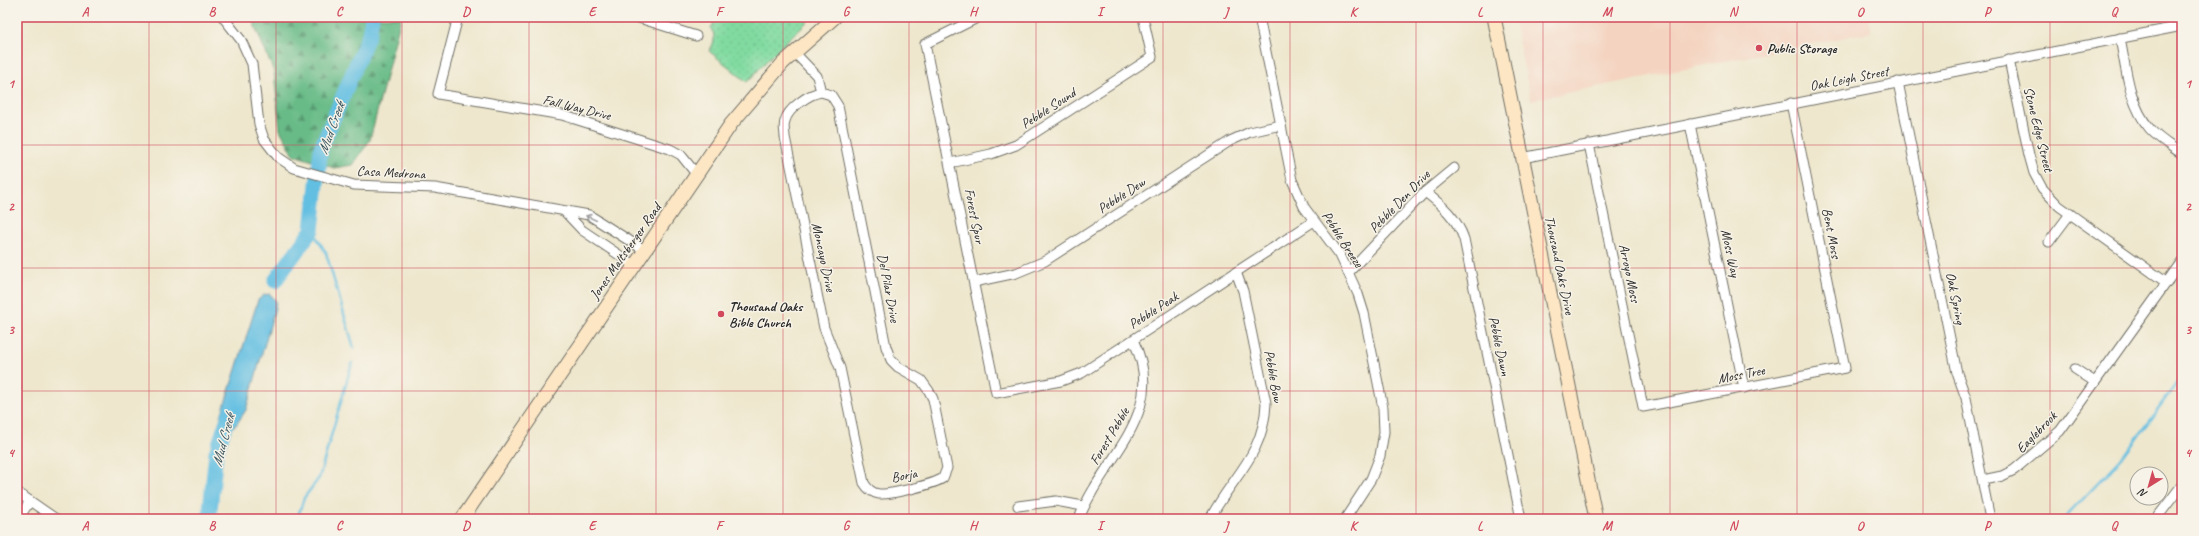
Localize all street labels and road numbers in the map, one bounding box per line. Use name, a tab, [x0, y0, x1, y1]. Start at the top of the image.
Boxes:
street label: Oak Leigh Street	[1808, 62, 1892, 94]
street label: Pebble Sound	[1018, 83, 1081, 132]
street label: Stone Edge Street	[2020, 85, 2058, 175]
street label: Fall Way Drive	[541, 91, 614, 124]
street label: Casa Medrona	[356, 162, 427, 183]
street label: Pebble Den Drive	[1365, 165, 1434, 236]
street label: Pebble Dew	[1094, 173, 1150, 217]
street label: Forest Spur	[961, 187, 988, 246]
street label: Jones Maltsberger Road	[585, 198, 666, 303]
street label: Bent Moss	[1818, 207, 1845, 261]
street label: Pebble Breeze	[1318, 208, 1368, 272]
street label: Thousand Oaks Drive	[1541, 214, 1579, 317]
street label: Moncayo Drive	[808, 221, 839, 295]
street label: Moss Way	[1717, 228, 1744, 280]
street label: Arroyo Moss	[1615, 242, 1644, 305]
street label: Del Pilar Drive	[874, 252, 904, 325]
street label: Oak Spring	[1942, 271, 1969, 327]
street label: Pebble Peak	[1125, 287, 1183, 333]
street label: Pebble Dawn	[1485, 315, 1514, 378]
street label: Pebble Bow	[1261, 349, 1287, 405]
street label: Moss Tree	[1716, 361, 1767, 387]
street label: Forest Pebble	[1086, 403, 1134, 468]
street label: Eaglebrook	[2012, 407, 2061, 457]
street label: Borja	[890, 464, 920, 486]

